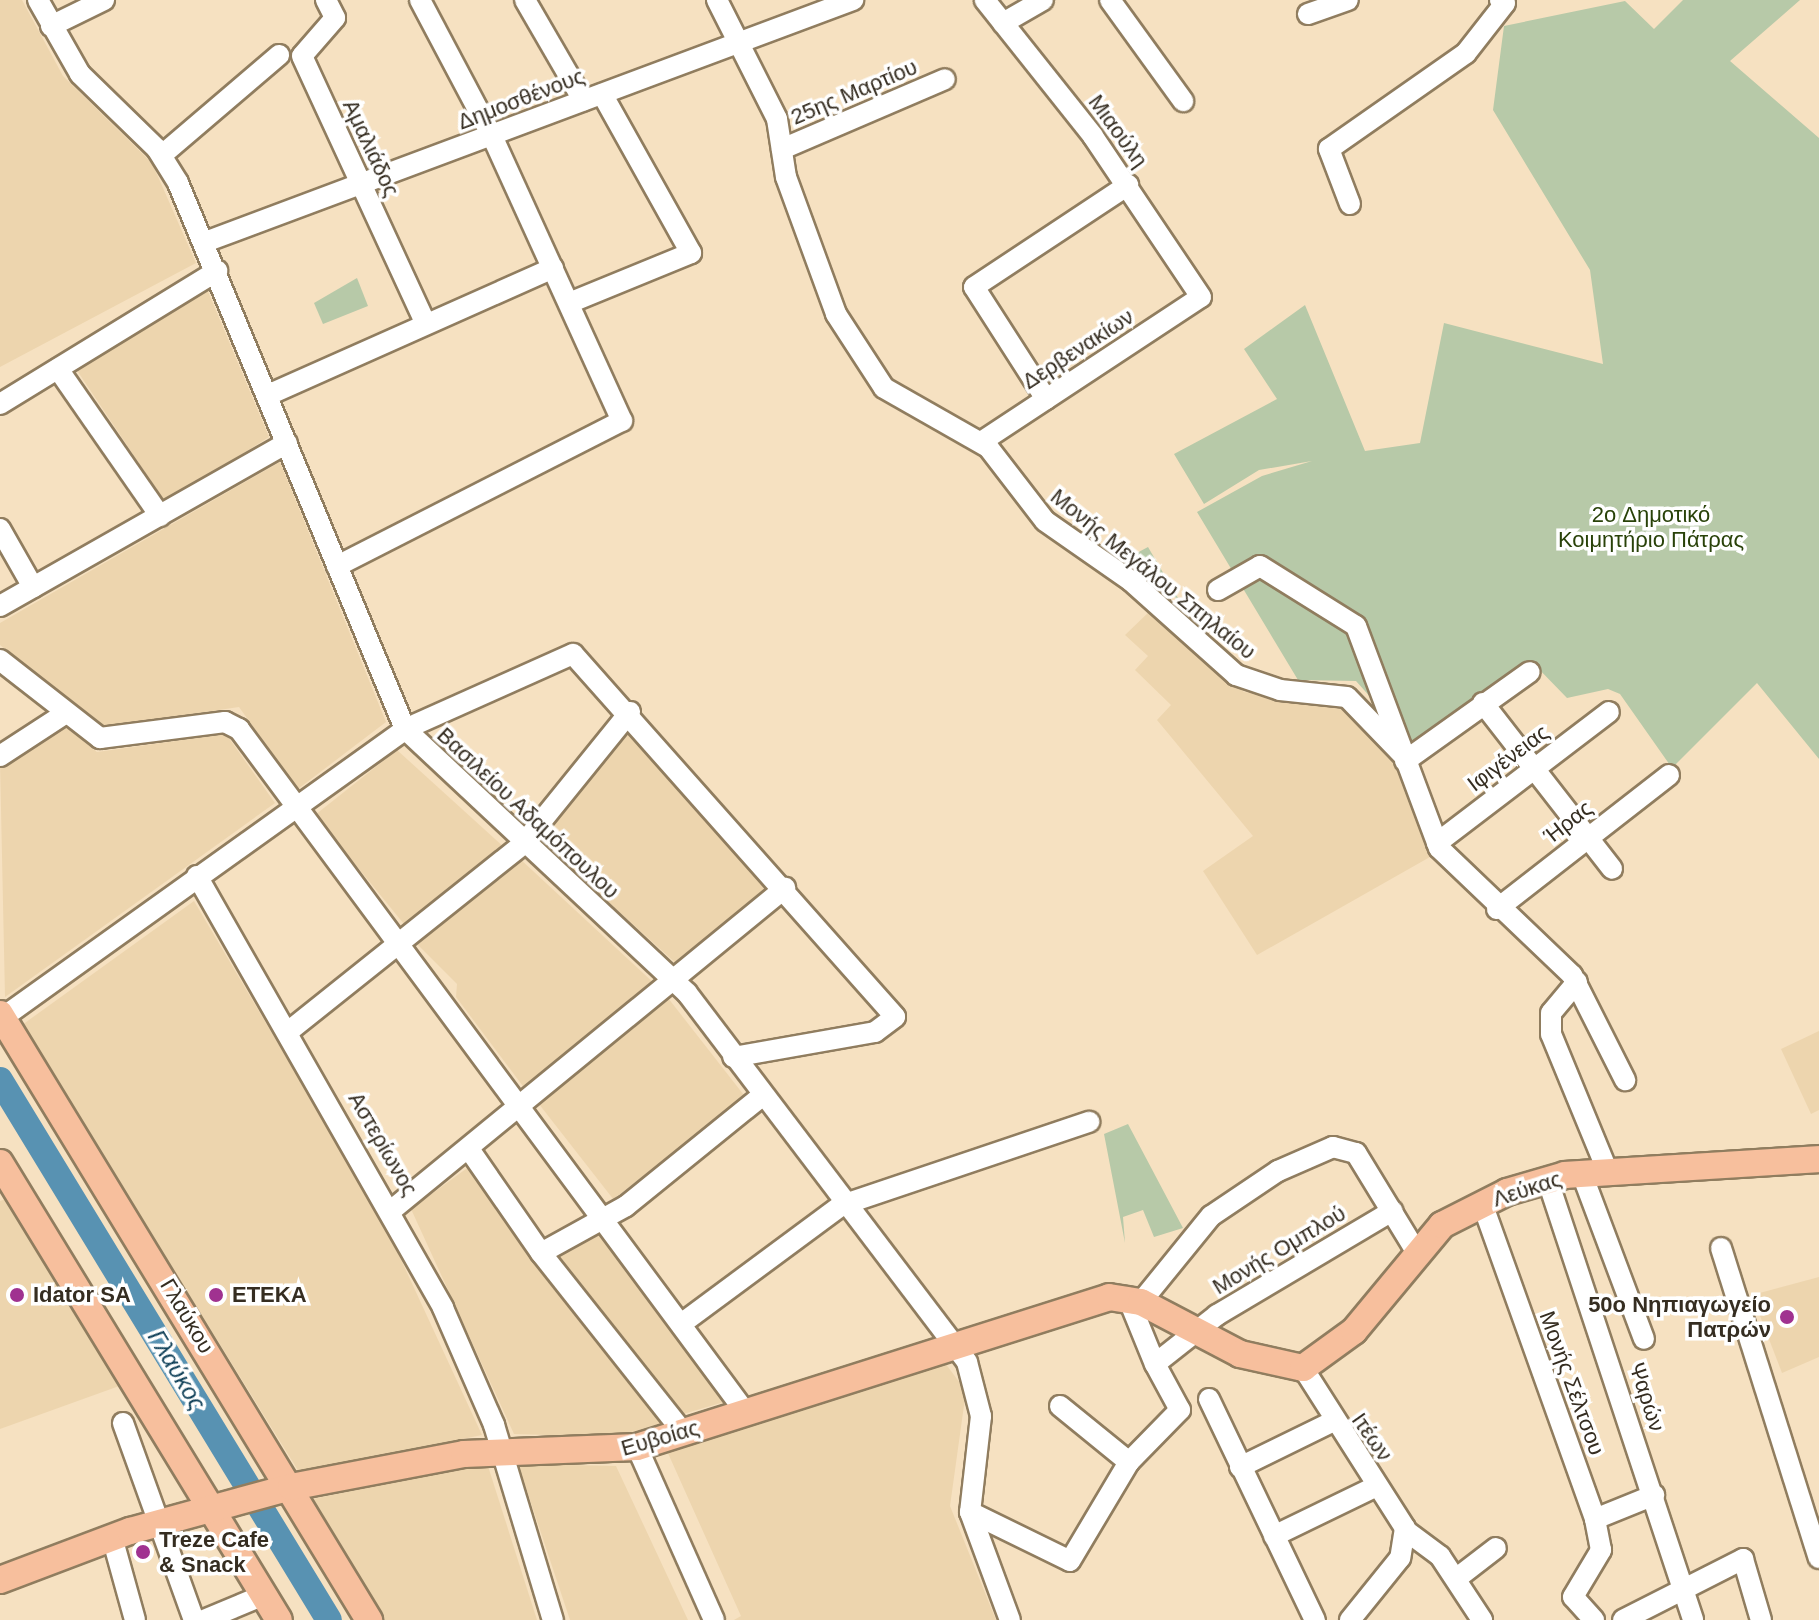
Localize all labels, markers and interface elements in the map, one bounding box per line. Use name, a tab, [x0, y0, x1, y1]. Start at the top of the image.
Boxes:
street label: 25ης Μαρτίου	[787, 54, 921, 130]
street label: Δημοσθένους	[454, 63, 588, 135]
street label: Μιαούλη	[1083, 89, 1153, 173]
street label: Αμαλιάδος	[337, 95, 405, 201]
street label: Δερβενακίων	[1017, 303, 1139, 395]
street label: Μονής Μεγάλου Σπηλαίου	[1045, 483, 1261, 665]
park label: 2o Δημοτικό Κοιμητήριο Πάτρας	[1558, 501, 1744, 552]
street label: Ιφιγένειας	[1462, 719, 1554, 797]
street label: Βασιλείου Αδαμόπουλου	[431, 721, 625, 905]
street label: Ήρας	[1538, 795, 1598, 849]
street label: Αστερίωνος	[343, 1088, 423, 1200]
street label: Λεύκας	[1489, 1166, 1565, 1212]
street label: Μονής Ομπλού	[1208, 1200, 1350, 1300]
street label: Γλαύκου	[154, 1274, 220, 1358]
place label: Idator SA	[33, 1282, 131, 1308]
place label: ΕΤΕΚΑ	[232, 1282, 307, 1308]
marker: Idator SA	[8, 1286, 26, 1304]
marker: ΕΤΕΚΑ	[207, 1286, 225, 1304]
place label: 50o Νηπιαγωγείο Πατρών	[1588, 1291, 1771, 1342]
street label: Μονής Σέλτσου	[1534, 1307, 1610, 1459]
marker: 50o Νηπιαγωγείο Πατρών	[1778, 1308, 1796, 1326]
water label: Γλαύκος	[142, 1325, 212, 1415]
street label: Ψαρών	[1623, 1359, 1671, 1435]
street label: Ιτέων	[1346, 1408, 1398, 1466]
street label: Ευβοίας	[618, 1414, 702, 1462]
place label: Treze Cafe & Snack	[159, 1526, 269, 1578]
marker: Treze Cafe & Snack	[134, 1543, 152, 1561]

